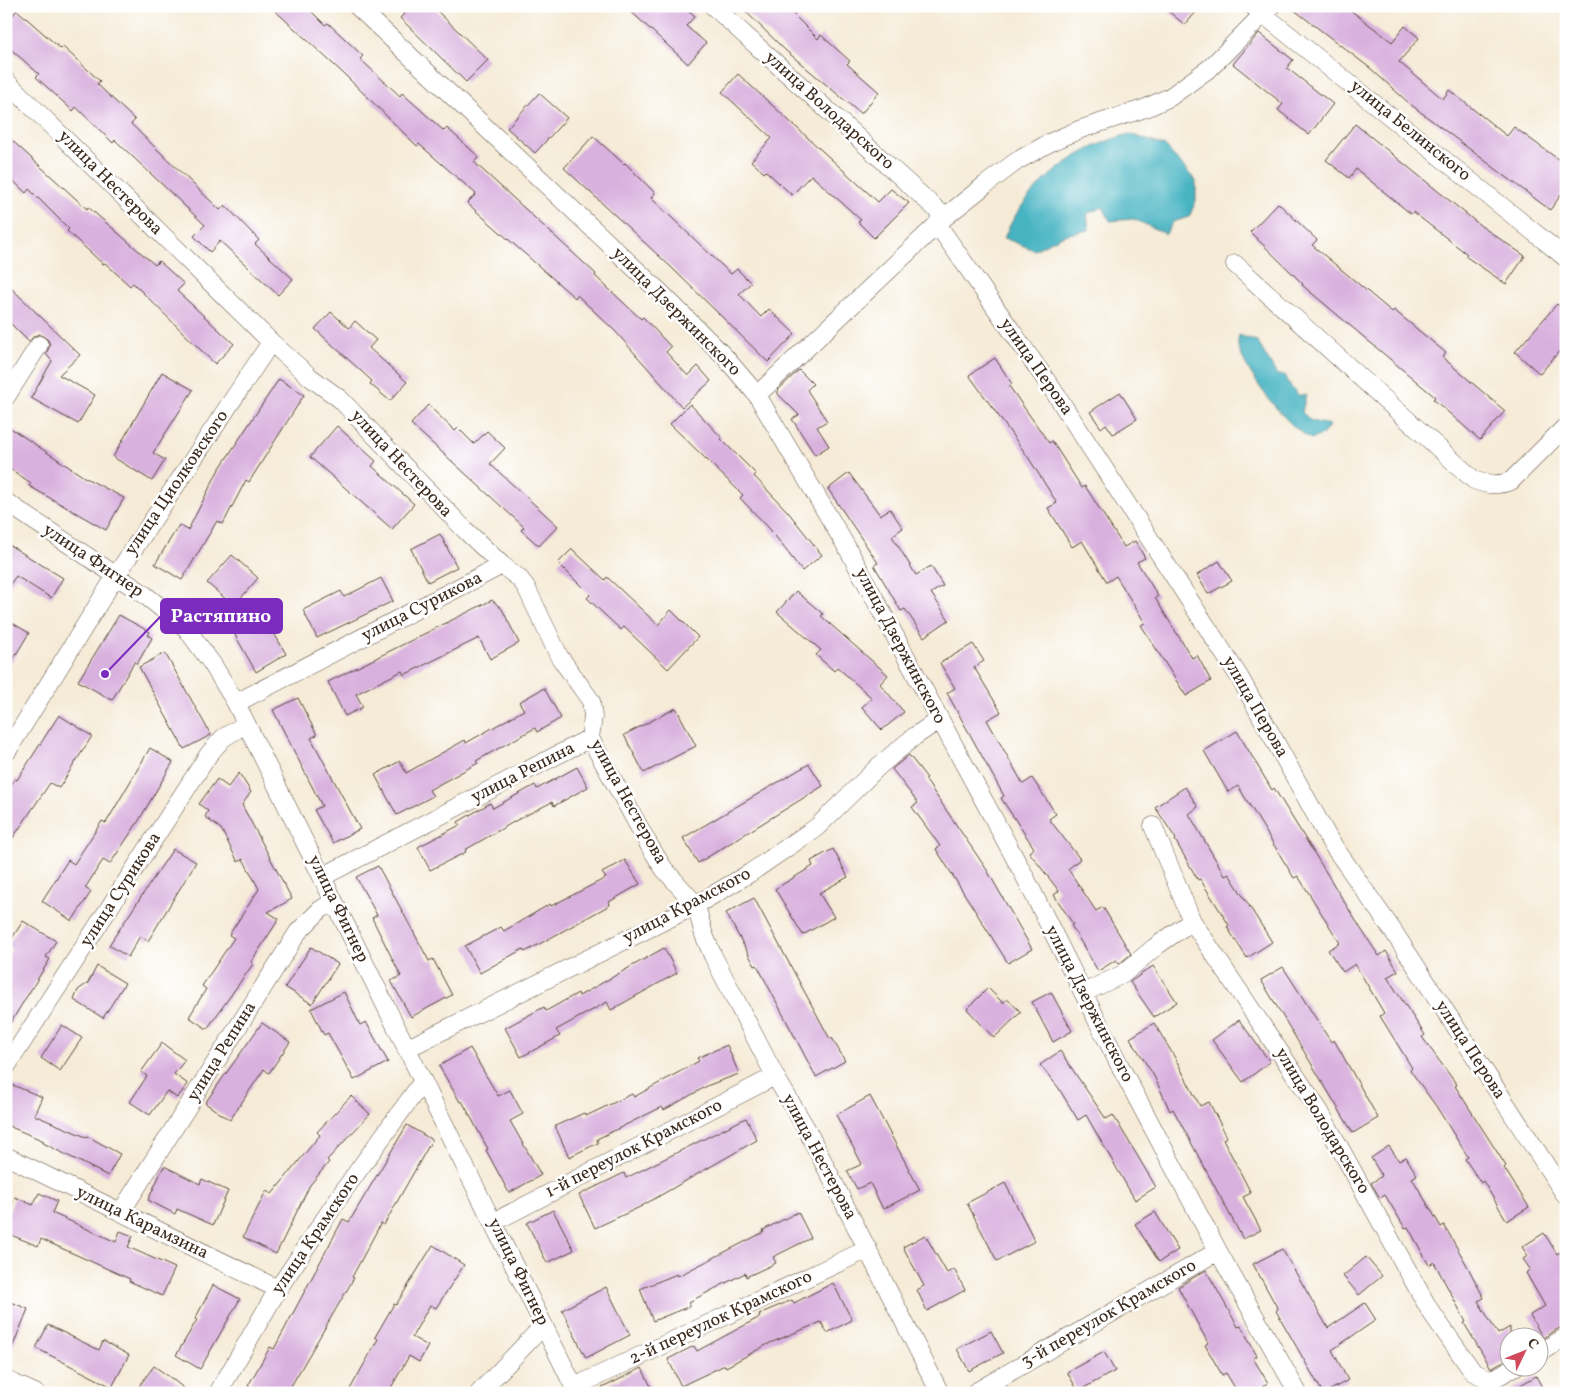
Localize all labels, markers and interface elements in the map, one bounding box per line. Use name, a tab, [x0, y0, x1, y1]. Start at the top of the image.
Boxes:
street label: улица Володарского	[759, 46, 899, 176]
street label: улица Белинского	[1344, 74, 1476, 188]
street label: улица Нестерова	[52, 125, 168, 241]
street label: улица Дзержинского	[606, 242, 746, 382]
street label: улица Перова	[993, 313, 1079, 421]
street label: улица Нестерова	[344, 404, 458, 524]
street label: улица Циолковского	[119, 405, 235, 561]
street label: улица Фигнер	[38, 518, 148, 604]
street label: улица Дзержинского	[848, 564, 952, 728]
street label: улица Сурикова	[357, 566, 487, 648]
callout: Растяпино	[161, 599, 282, 633]
text: Растяпино	[171, 604, 271, 630]
street label: улица Перова	[1216, 652, 1294, 762]
street label: улица Нестерова	[583, 735, 673, 869]
street label: улица Репина	[467, 736, 579, 810]
street label: улица Сурикова	[74, 827, 168, 952]
street label: улица Фигнер	[301, 851, 375, 967]
street label: улица Крамского	[619, 862, 755, 950]
street label: улица Дзержинского	[1038, 921, 1140, 1087]
street label: улица Перова	[1429, 996, 1511, 1104]
street label: улица Репина	[181, 997, 263, 1107]
street label: улица Володарского	[1268, 1043, 1376, 1199]
street label: улица Нестерова	[775, 1090, 863, 1224]
street label: 1-й переулок Крамского	[541, 1093, 727, 1205]
street label: улица Крамского	[266, 1168, 366, 1300]
street label: улица Карамзина	[72, 1180, 213, 1266]
street label: улица Фигнер	[481, 1214, 555, 1330]
street label: 3-й переулок Крамского	[1017, 1253, 1201, 1375]
street label: 2-й переулок Крамского	[625, 1265, 817, 1371]
north arrow	[1500, 1326, 1550, 1376]
text: С	[1522, 1334, 1542, 1354]

